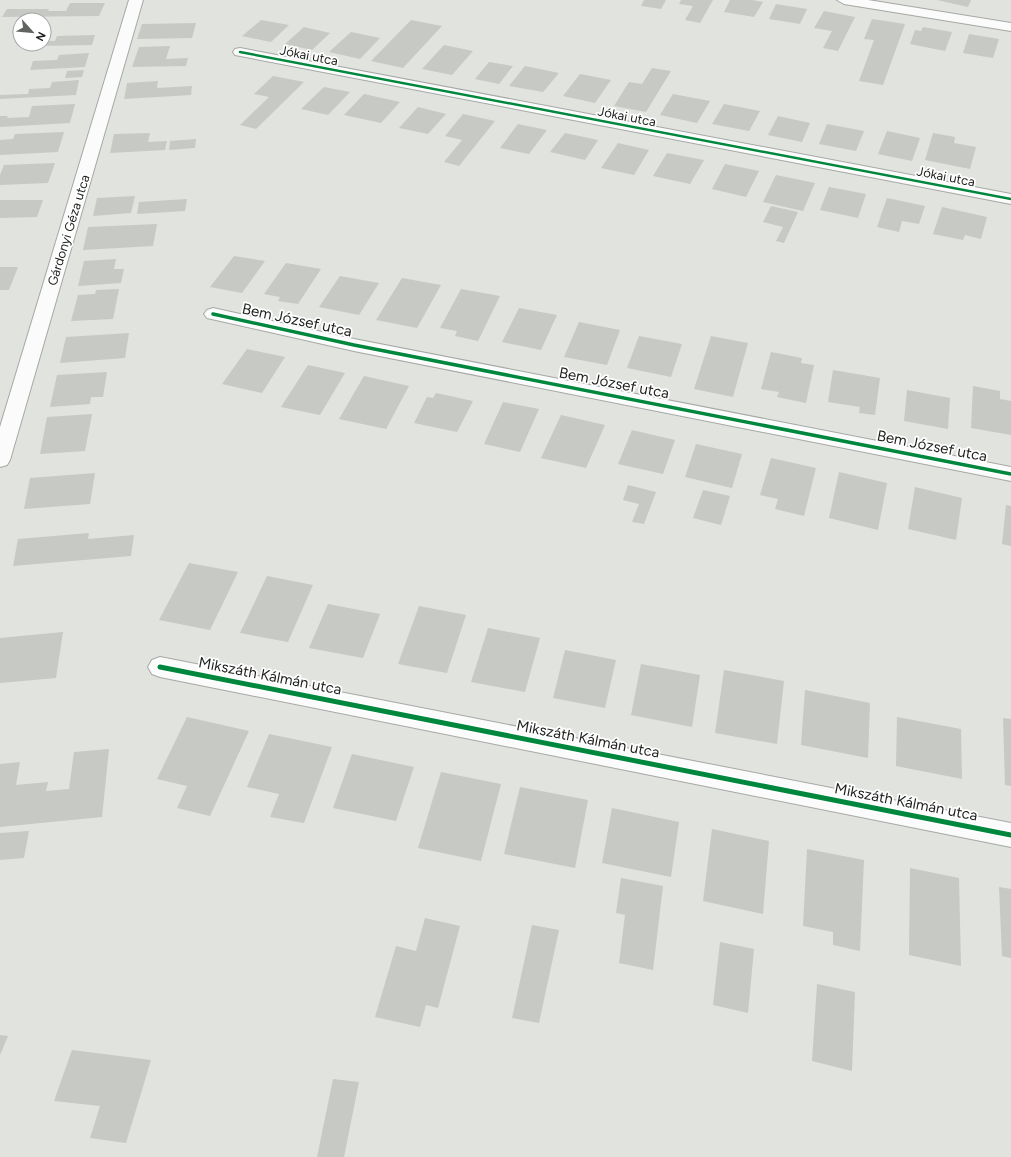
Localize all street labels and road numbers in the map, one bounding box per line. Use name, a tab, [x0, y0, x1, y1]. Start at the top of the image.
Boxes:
street label: Jókai utca	[278, 42, 339, 68]
street label: Jókai utca	[596, 103, 657, 129]
street label: Jókai utca	[915, 163, 976, 189]
street label: Gárdonyi Géza utca	[44, 173, 93, 287]
street label: Bem József utca	[240, 300, 354, 340]
street label: Bem József utca	[557, 363, 671, 403]
street label: Bem József utca	[875, 426, 989, 466]
street label: Mikszáth Kálmán utca	[197, 653, 343, 699]
street label: Mikszáth Kálmán utca	[515, 716, 661, 762]
street label: Mikszáth Kálmán utca	[833, 779, 979, 825]

